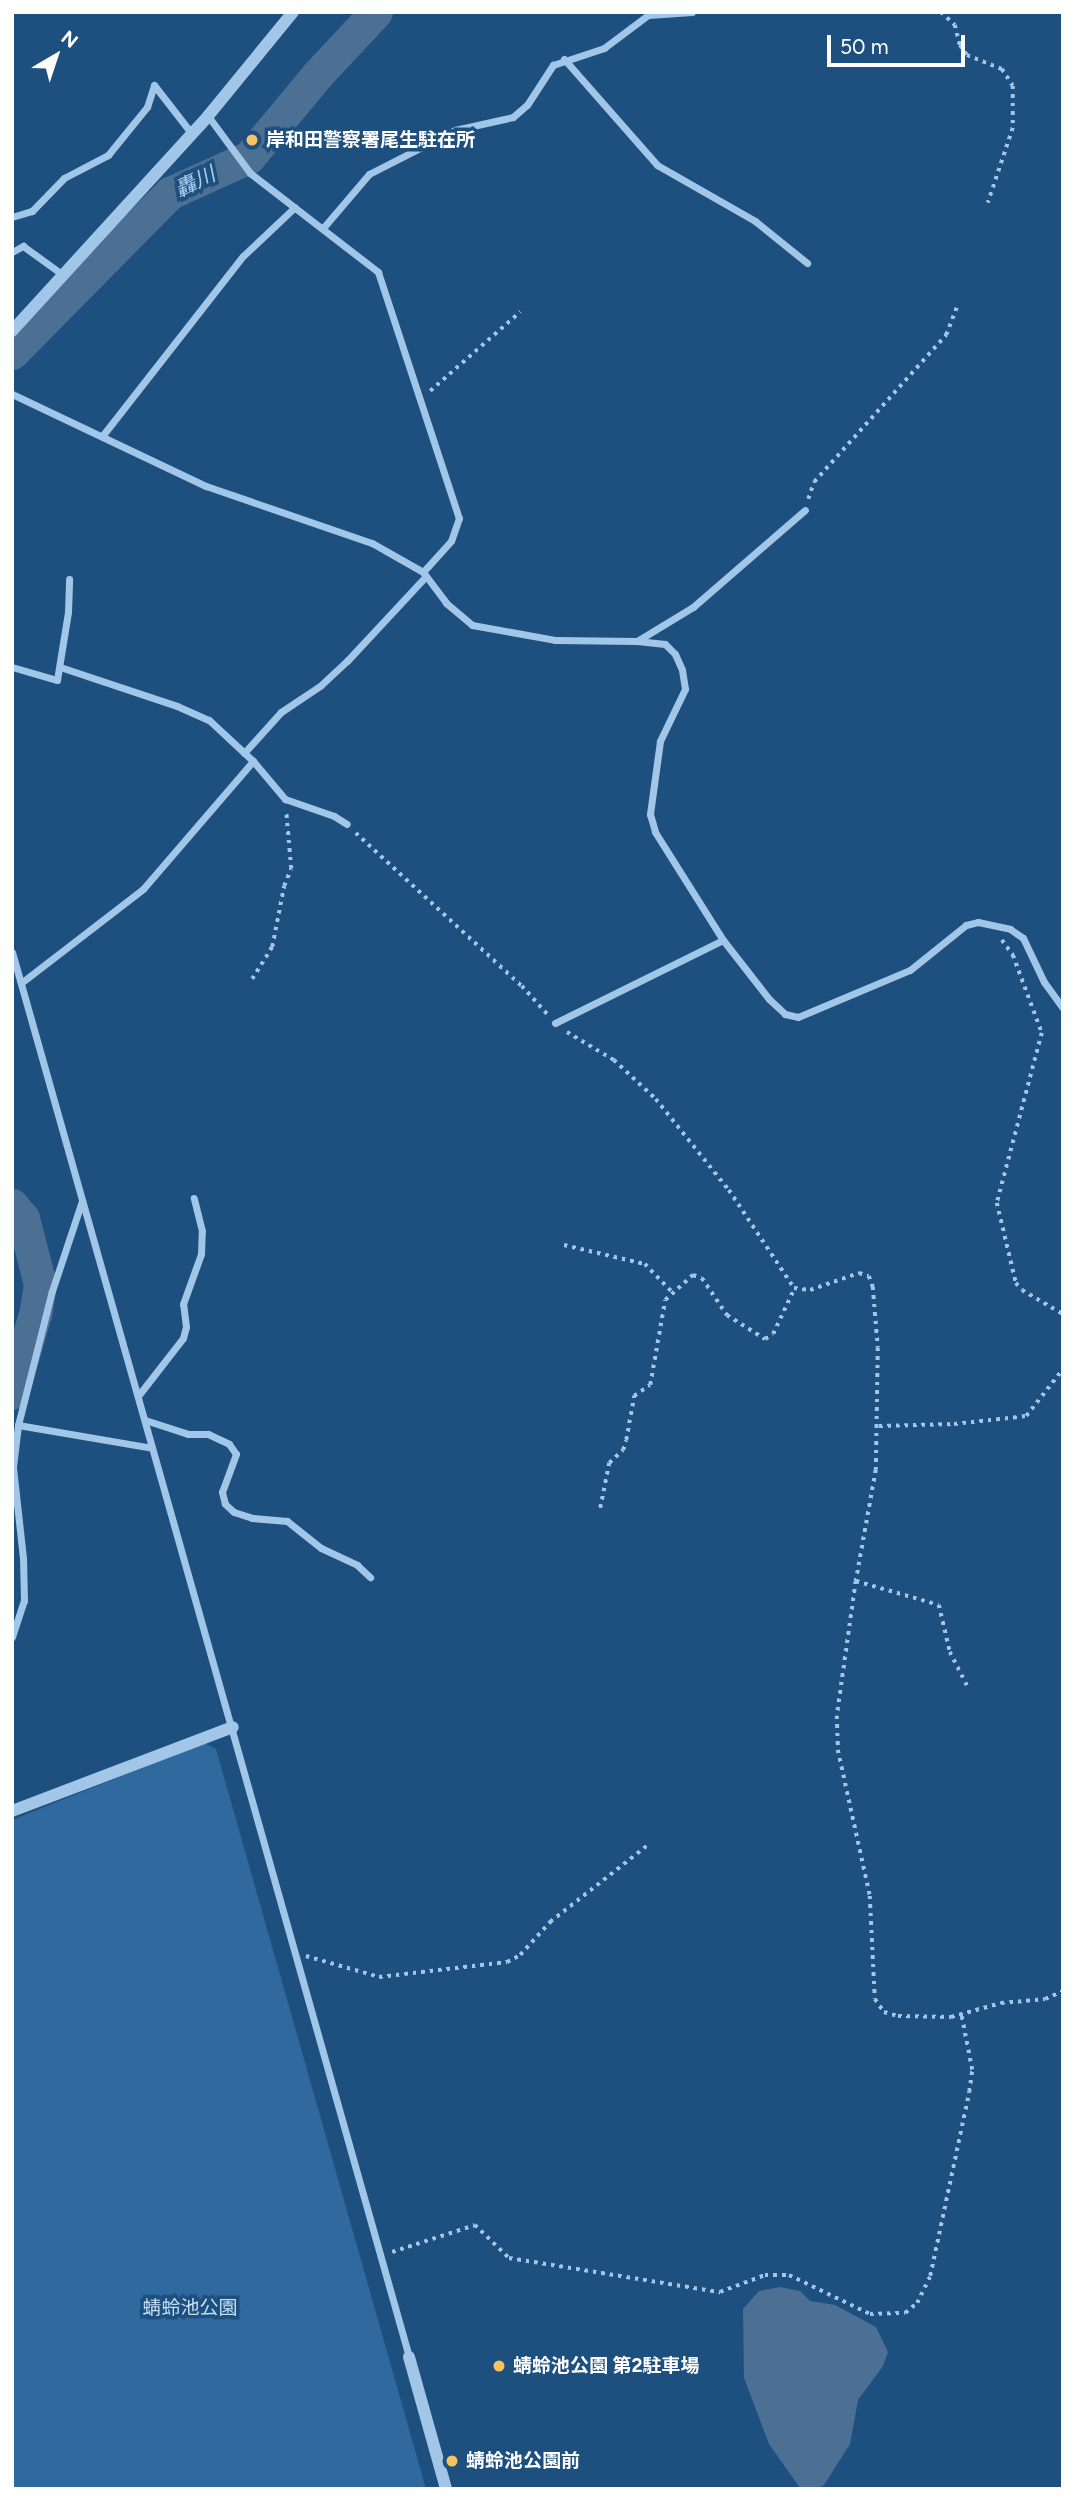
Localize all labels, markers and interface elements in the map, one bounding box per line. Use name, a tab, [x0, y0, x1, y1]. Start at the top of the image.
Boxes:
north arrow	[21, 21, 91, 91]
scale bar	[830, 21, 968, 65]
text: N	[57, 26, 82, 53]
text: 50 m	[840, 34, 889, 59]
place label: 岸和田警察署尾生駐在所	[266, 129, 475, 151]
marker: 岸和田警察署尾生駐在所	[244, 132, 260, 148]
water label: 轟川	[171, 161, 219, 203]
park label: 蜻蛉池公園	[143, 2297, 237, 2319]
place label: 蜻蛉池公園 第2駐車場	[513, 2355, 700, 2377]
marker: 蜻蛉池公園 第2駐車場	[491, 2358, 507, 2374]
place label: 蜻蛉池公園前	[466, 2450, 580, 2472]
marker: 蜻蛉池公園前	[444, 2453, 460, 2469]

